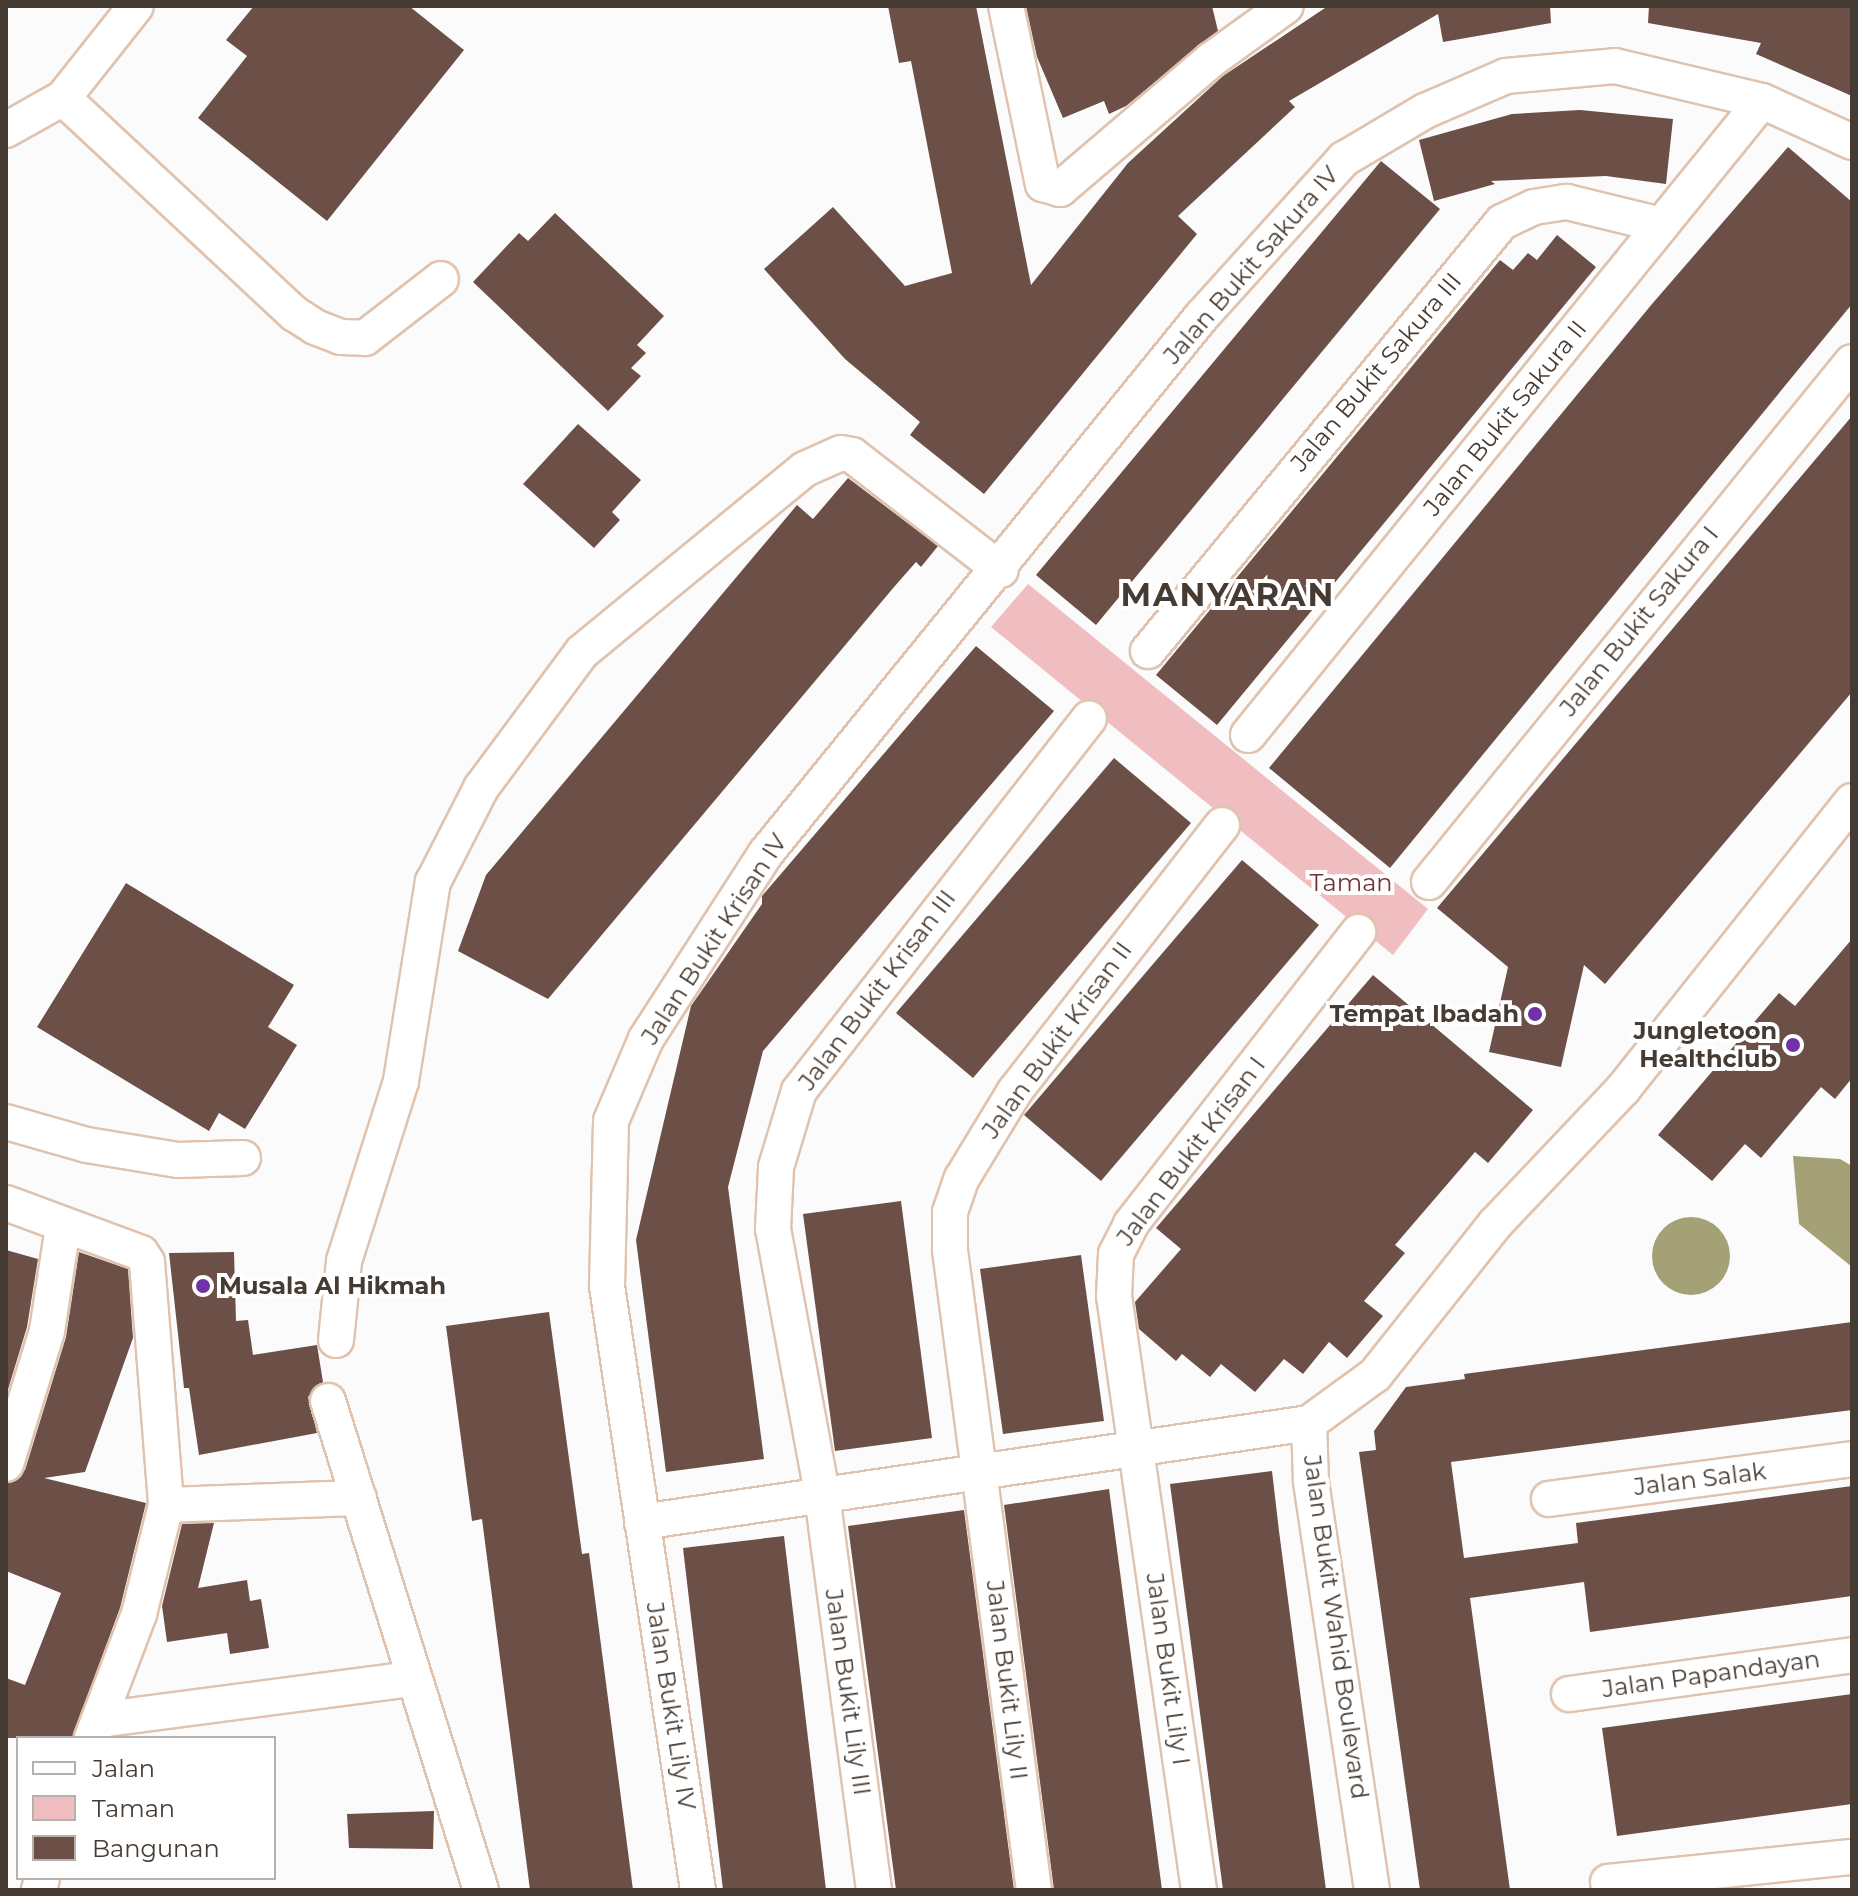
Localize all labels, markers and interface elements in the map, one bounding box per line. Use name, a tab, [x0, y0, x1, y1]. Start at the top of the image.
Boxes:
street label: Jalan Bukit Sakura IV	[1157, 160, 1345, 370]
street label: Jalan Bukit Sakura III	[1285, 267, 1467, 477]
street label: Jalan Bukit Sakura II	[1417, 315, 1593, 521]
street label: Jalan Bukit Sakura I	[1554, 520, 1724, 722]
district label: MANYARAN	[1121, 576, 1335, 614]
street label: Jalan Bukit Krisan IV	[635, 828, 793, 1050]
park label: Taman	[1309, 869, 1393, 897]
street label: Jalan Bukit Krisan III	[792, 884, 962, 1096]
street label: Jalan Bukit Krisan II	[976, 936, 1138, 1144]
place label: Tempat Ibadah	[1330, 1000, 1519, 1028]
marker: Tempat Ibadah	[1526, 1005, 1544, 1023]
place label: Jungletoon Healthclub	[1634, 1017, 1777, 1073]
marker: Jungletoon Healthclub	[1784, 1036, 1802, 1054]
street label: Jalan Bukit Krisan I	[1111, 1051, 1271, 1251]
place label: Musala Al Hikmah	[219, 1272, 446, 1300]
marker: Musala Al Hikmah	[194, 1277, 212, 1295]
street label: Jalan Bukit Wahid Boulevard	[1298, 1453, 1374, 1801]
street label: Jalan Salak	[1632, 1457, 1768, 1501]
street label: Jalan Bukit Lily I	[1140, 1571, 1196, 1767]
street label: Jalan Bukit Lily II	[980, 1579, 1034, 1781]
street label: Jalan Bukit Lily III	[819, 1587, 877, 1797]
street label: Jalan Bukit Lily IV	[640, 1600, 702, 1812]
street label: Jalan Papandayan	[1600, 1644, 1822, 1704]
legend	[16, 1736, 276, 1880]
text: Jalan	[92, 1754, 155, 1783]
text: Taman	[92, 1794, 175, 1823]
text: Bangunan	[92, 1834, 220, 1863]

